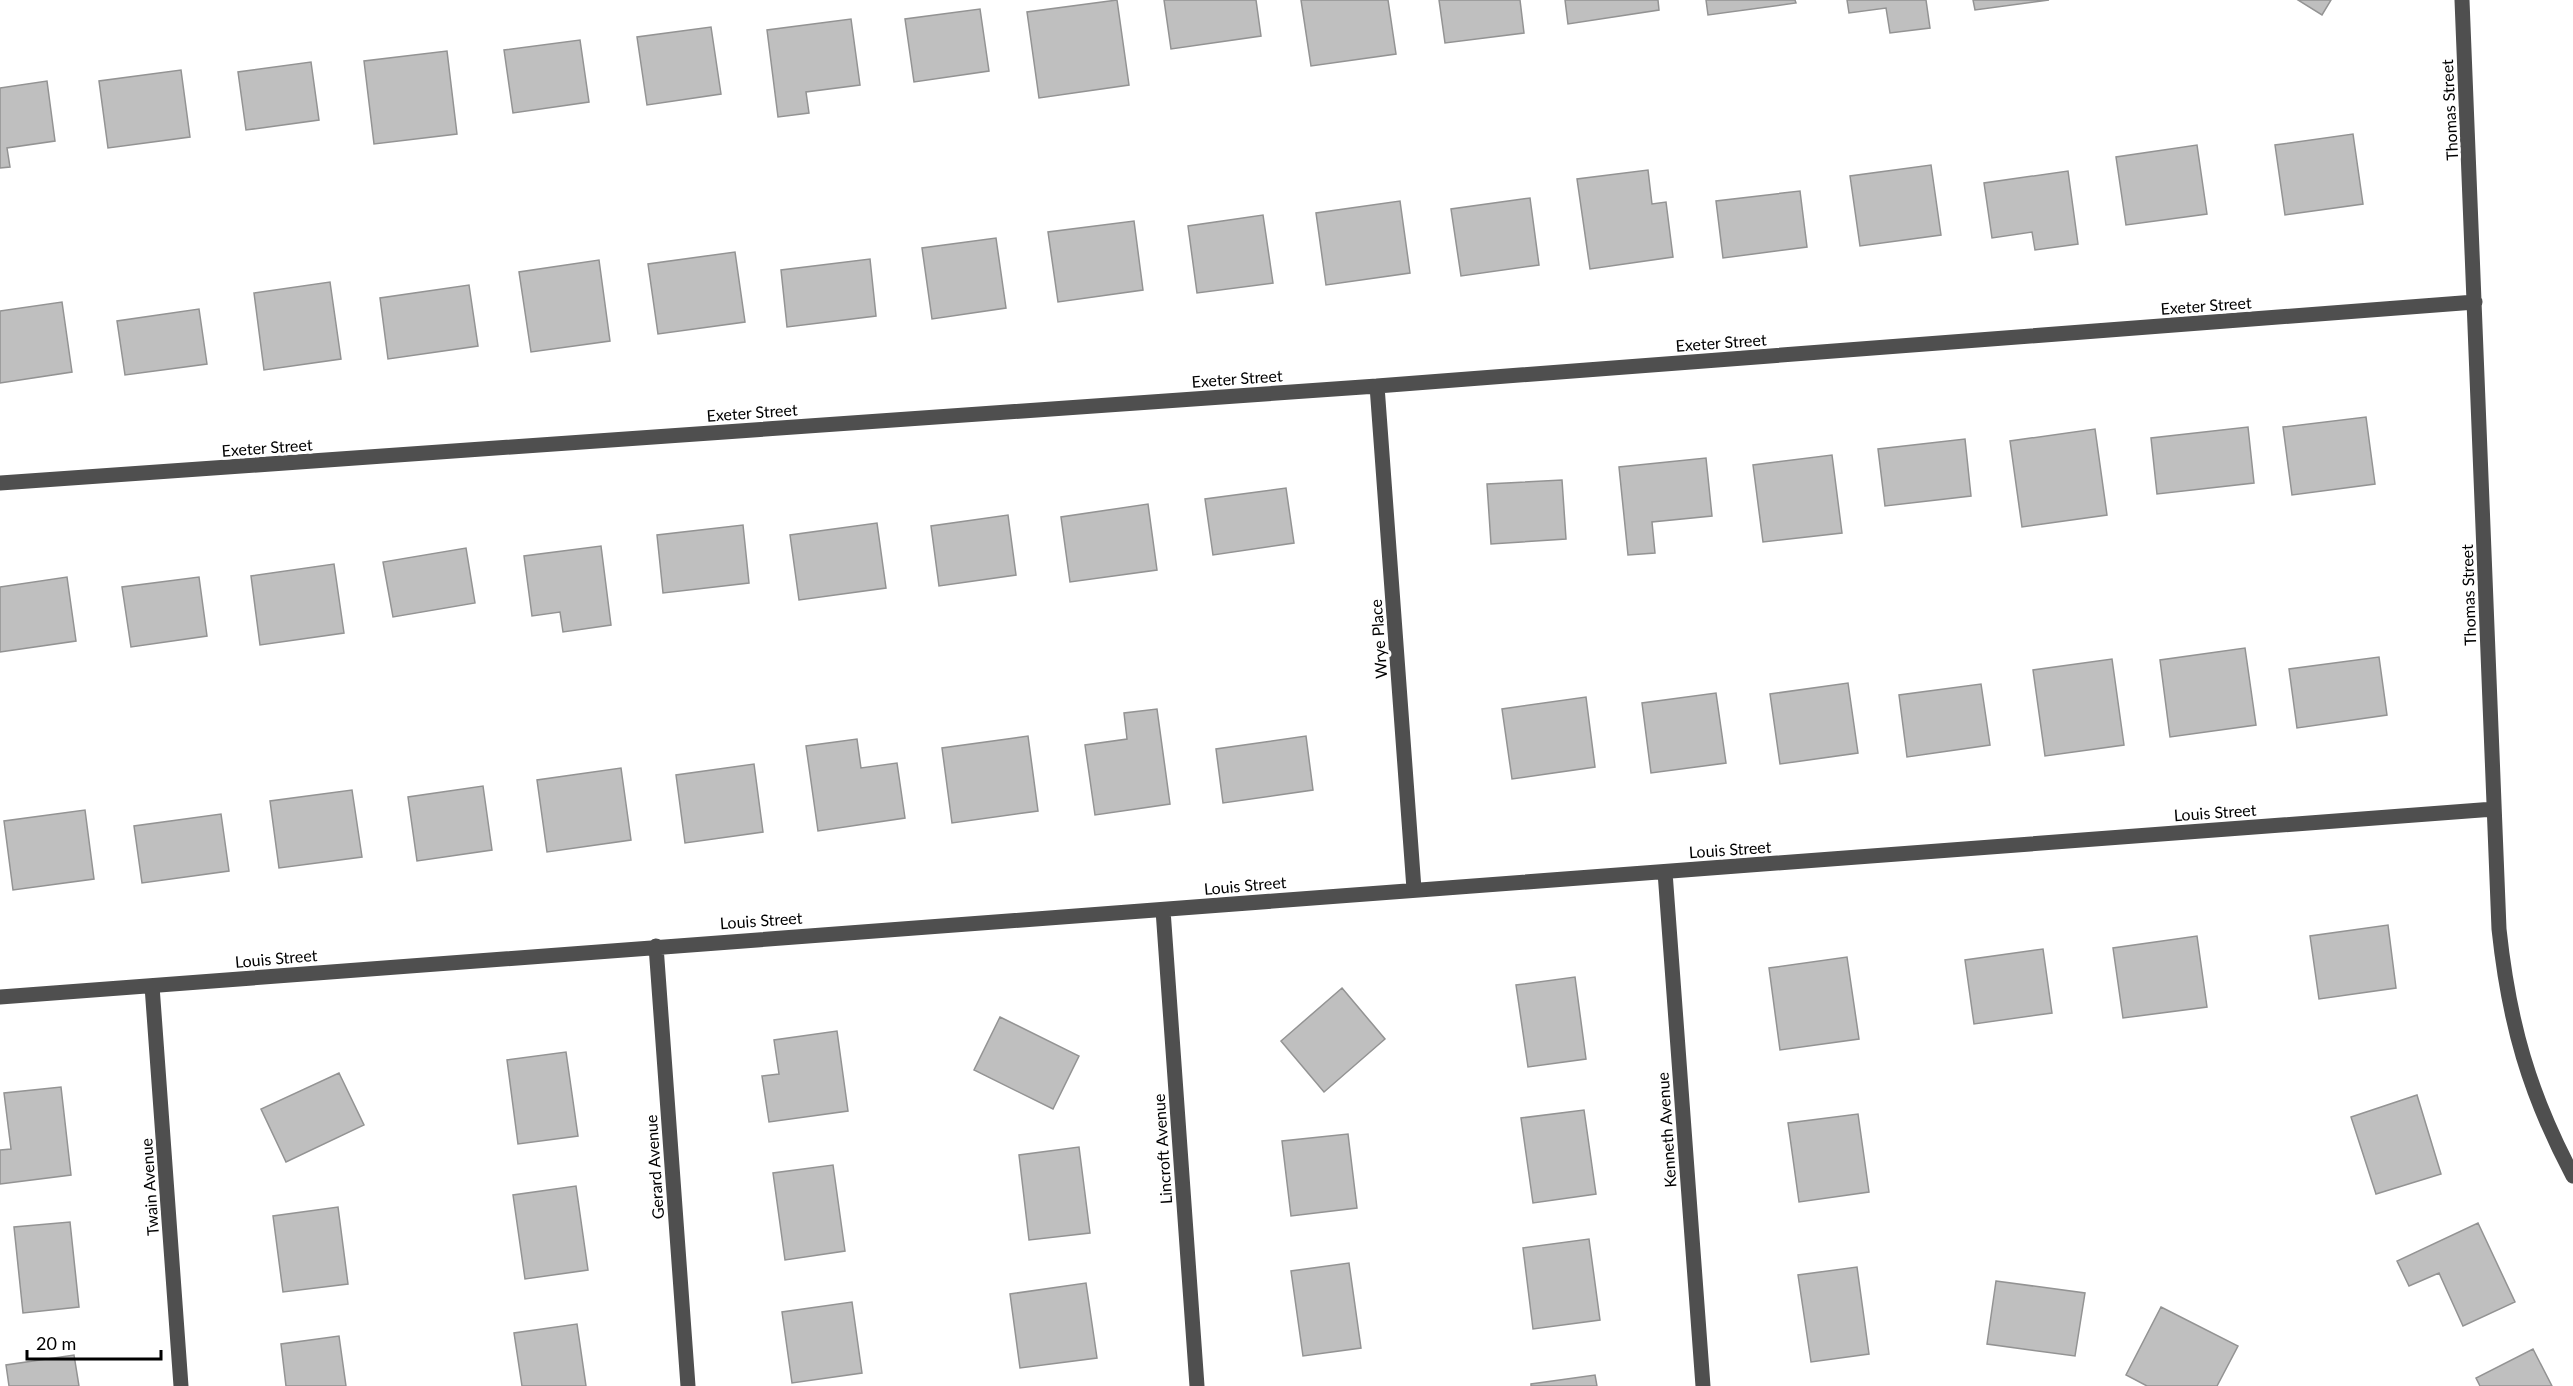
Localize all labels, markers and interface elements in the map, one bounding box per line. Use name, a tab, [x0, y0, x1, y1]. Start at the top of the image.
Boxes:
street label: Thomas Street	[2437, 59, 2461, 161]
street label: Exeter Street	[2160, 292, 2252, 318]
street label: Exeter Street	[1675, 329, 1767, 355]
street label: Exeter Street	[1191, 365, 1283, 391]
street label: Exeter Street	[706, 399, 798, 425]
street label: Exeter Street	[221, 434, 313, 460]
street label: Thomas Street	[2457, 544, 2479, 646]
street label: Wrye Place	[1366, 599, 1390, 679]
street label: Louis Street	[2173, 800, 2257, 824]
street label: Louis Street	[1688, 837, 1772, 861]
street label: Louis Street	[1203, 872, 1287, 898]
street label: Louis Street	[719, 908, 803, 932]
street label: Louis Street	[234, 945, 318, 971]
street label: Kenneth Avenue	[1652, 1072, 1680, 1188]
street label: Lincroft Avenue	[1149, 1093, 1175, 1205]
street label: Gerard Avenue	[641, 1114, 667, 1220]
street label: Twain Avenue	[136, 1138, 162, 1236]
scale bar	[27, 1323, 160, 1361]
text: 20 m	[36, 1332, 76, 1354]

